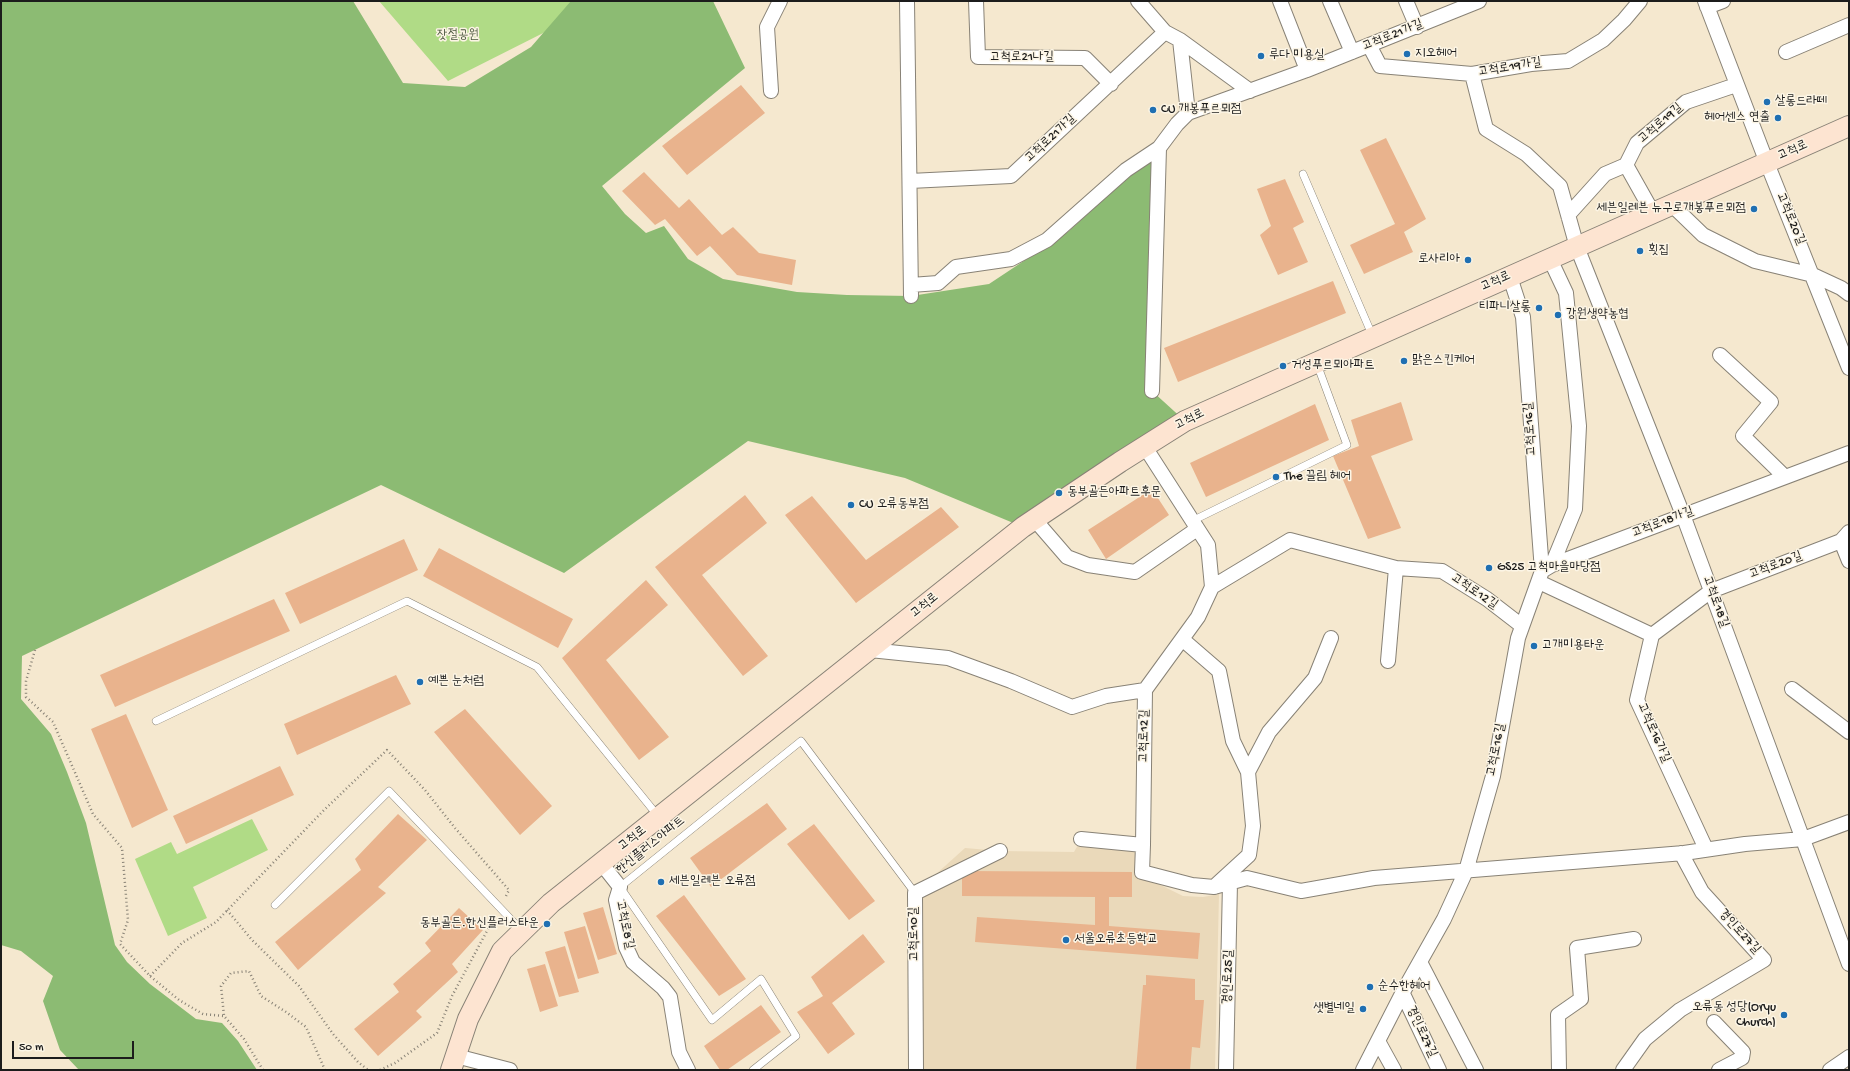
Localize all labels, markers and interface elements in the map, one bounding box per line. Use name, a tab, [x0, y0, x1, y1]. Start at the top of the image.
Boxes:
street label: 고척로21가길	[1360, 17, 1426, 55]
park label: 잣절공원	[437, 28, 479, 44]
place label: 지오헤어	[1415, 46, 1457, 62]
place label: 루다 미용실	[1269, 48, 1324, 64]
marker: 지오헤어	[1402, 49, 1412, 59]
street label: 고척로21나길	[990, 50, 1054, 66]
marker: 루다 미용실	[1256, 51, 1266, 61]
street label: 고척로19가길	[1477, 55, 1543, 81]
place label: 살롱드라떼	[1775, 94, 1827, 110]
marker: 살롱드라떼	[1762, 97, 1772, 107]
street label: 고척로19길	[1636, 101, 1686, 147]
place label: CU 개봉푸르뫼점	[1161, 102, 1241, 118]
marker: CU 개봉푸르뫼점	[1148, 105, 1158, 115]
place label: 헤어센스 연출	[1704, 110, 1770, 126]
street label: 고척로21가길	[1022, 111, 1080, 167]
marker: 헤어센스 연출	[1773, 113, 1783, 123]
street label: 고척로	[1775, 137, 1811, 165]
street label: 고척로20길	[1772, 190, 1808, 248]
place label: 세븐일레븐 뉴구로개봉푸르뫼점	[1596, 201, 1746, 217]
marker: 세븐일레븐 뉴구로개봉푸르뫼점	[1749, 204, 1759, 214]
place label: 횟집	[1648, 243, 1669, 259]
marker: 횟집	[1635, 246, 1645, 256]
place label: 로사리아	[1418, 252, 1460, 268]
marker: 로사리아	[1463, 255, 1473, 265]
street label: 고척로	[1478, 268, 1514, 296]
place label: 티파니살롱	[1479, 300, 1531, 316]
marker: 티파니살롱	[1534, 303, 1544, 313]
place label: 강원생약농협	[1566, 307, 1629, 323]
marker: 강원생약농협	[1553, 310, 1563, 320]
place label: 맑은스킨케어	[1412, 353, 1475, 369]
marker: 맑은스킨케어	[1399, 356, 1409, 366]
place label: 거성푸르뫼아파트	[1291, 358, 1375, 374]
marker: 거성푸르뫼아파트	[1278, 361, 1288, 371]
street label: 고척로16길	[1521, 402, 1541, 456]
street label: 고척로	[1172, 406, 1208, 434]
place label: The 끌림 헤어	[1284, 469, 1351, 485]
marker: The 끌림 헤어	[1271, 472, 1281, 482]
place label: 동부골든아파트후문	[1067, 485, 1161, 501]
marker: 동부골든아파트후문	[1054, 488, 1064, 498]
place label: CU 오류동부점	[859, 497, 929, 513]
marker: CU 오류동부점	[846, 500, 856, 510]
street label: 고척로18가길	[1630, 504, 1696, 542]
street label: 고척로20길	[1747, 549, 1805, 583]
place label: GS25 고척마을마당점	[1497, 560, 1601, 576]
marker: GS25 고척마을마당점	[1484, 563, 1494, 573]
street label: 고척로12길	[1447, 571, 1501, 613]
street label: 고척로18길	[1698, 574, 1732, 630]
street label: 고척로	[908, 590, 942, 622]
place label: 고개미용타운	[1542, 638, 1605, 654]
marker: 고개미용타운	[1529, 641, 1539, 651]
place label: 예쁜 눈처럼	[428, 674, 483, 690]
marker: 예쁜 눈처럼	[415, 677, 425, 687]
street label: 고척로16가길	[1633, 701, 1673, 765]
street label: 고척로12길	[1137, 709, 1153, 763]
street label: 고척로16길	[1484, 722, 1510, 778]
street label: 한신플러스아파트	[614, 814, 688, 878]
street label: 고척로	[616, 823, 650, 855]
place label: 세븐일레븐 오류점	[669, 874, 756, 890]
marker: 세븐일레븐 오류점	[656, 877, 666, 887]
street label: 고척로8길	[611, 899, 637, 951]
street label: 경인로27길	[1715, 906, 1763, 958]
street label: 고척로10길	[907, 907, 923, 961]
place label: 동부골든.한신플러스타운	[420, 916, 539, 932]
marker: 동부골든.한신플러스타운	[542, 919, 552, 929]
place label: 서울오류초등학교	[1074, 932, 1158, 948]
marker: 서울오류초등학교	[1061, 935, 1071, 945]
street label: 경인로25길	[1220, 949, 1238, 1005]
place label: 순수한헤어	[1378, 979, 1430, 995]
marker: 순수한헤어	[1365, 982, 1375, 992]
place label: 오류동 성당(Oryu Church)	[1692, 1000, 1776, 1031]
place label: 샛별네일	[1313, 1001, 1355, 1017]
marker: 샛별네일	[1358, 1004, 1368, 1014]
street label: 경인로27길	[1402, 1004, 1440, 1060]
marker: 오류동 성당(Oryu Church)	[1779, 1010, 1789, 1020]
scale bar	[14, 1033, 136, 1059]
text: 50 m	[19, 1041, 44, 1055]

